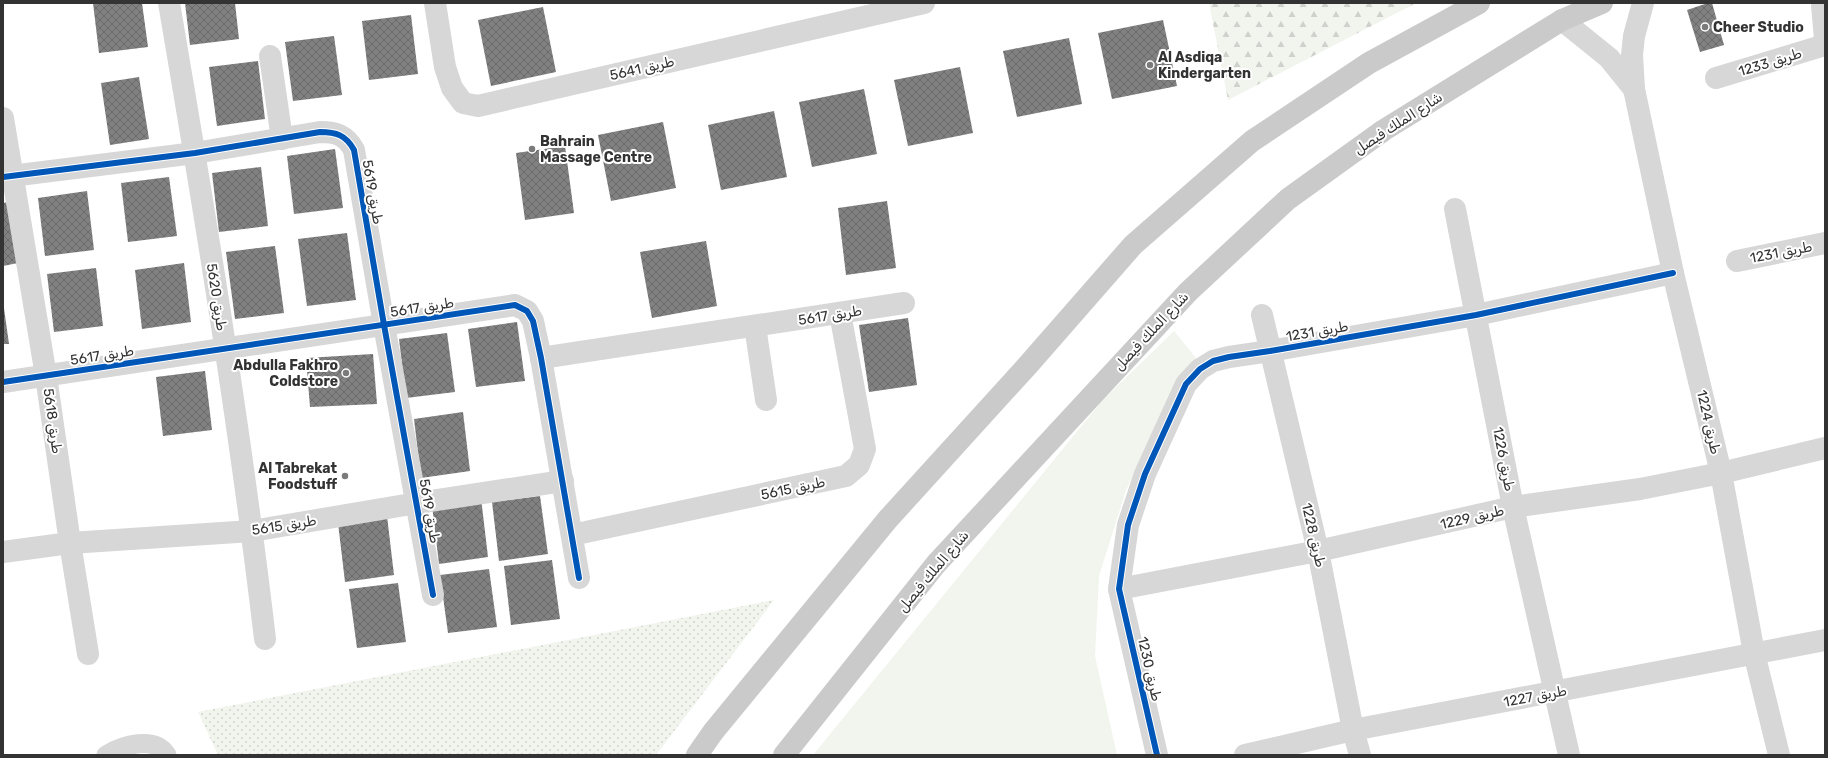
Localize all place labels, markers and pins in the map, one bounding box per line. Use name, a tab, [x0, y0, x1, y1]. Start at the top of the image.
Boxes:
place label: Cheer Studio	[1713, 19, 1804, 36]
marker: Cheer Studio	[1700, 22, 1710, 32]
place label: Al Asdiqa Kindergarten	[1158, 49, 1251, 82]
marker: Al Asdiqa Kindergarten	[1145, 60, 1155, 70]
place label: Bahrain Massage Centre	[540, 133, 652, 166]
marker: Bahrain Massage Centre	[527, 144, 537, 154]
place label: Abdulla Fakhro Coldstore	[233, 357, 338, 390]
marker: Abdulla Fakhro Coldstore	[341, 368, 351, 378]
place label: Al Tabrekat Foodstuff	[258, 460, 338, 493]
marker: Al Tabrekat Foodstuff	[340, 471, 350, 481]

